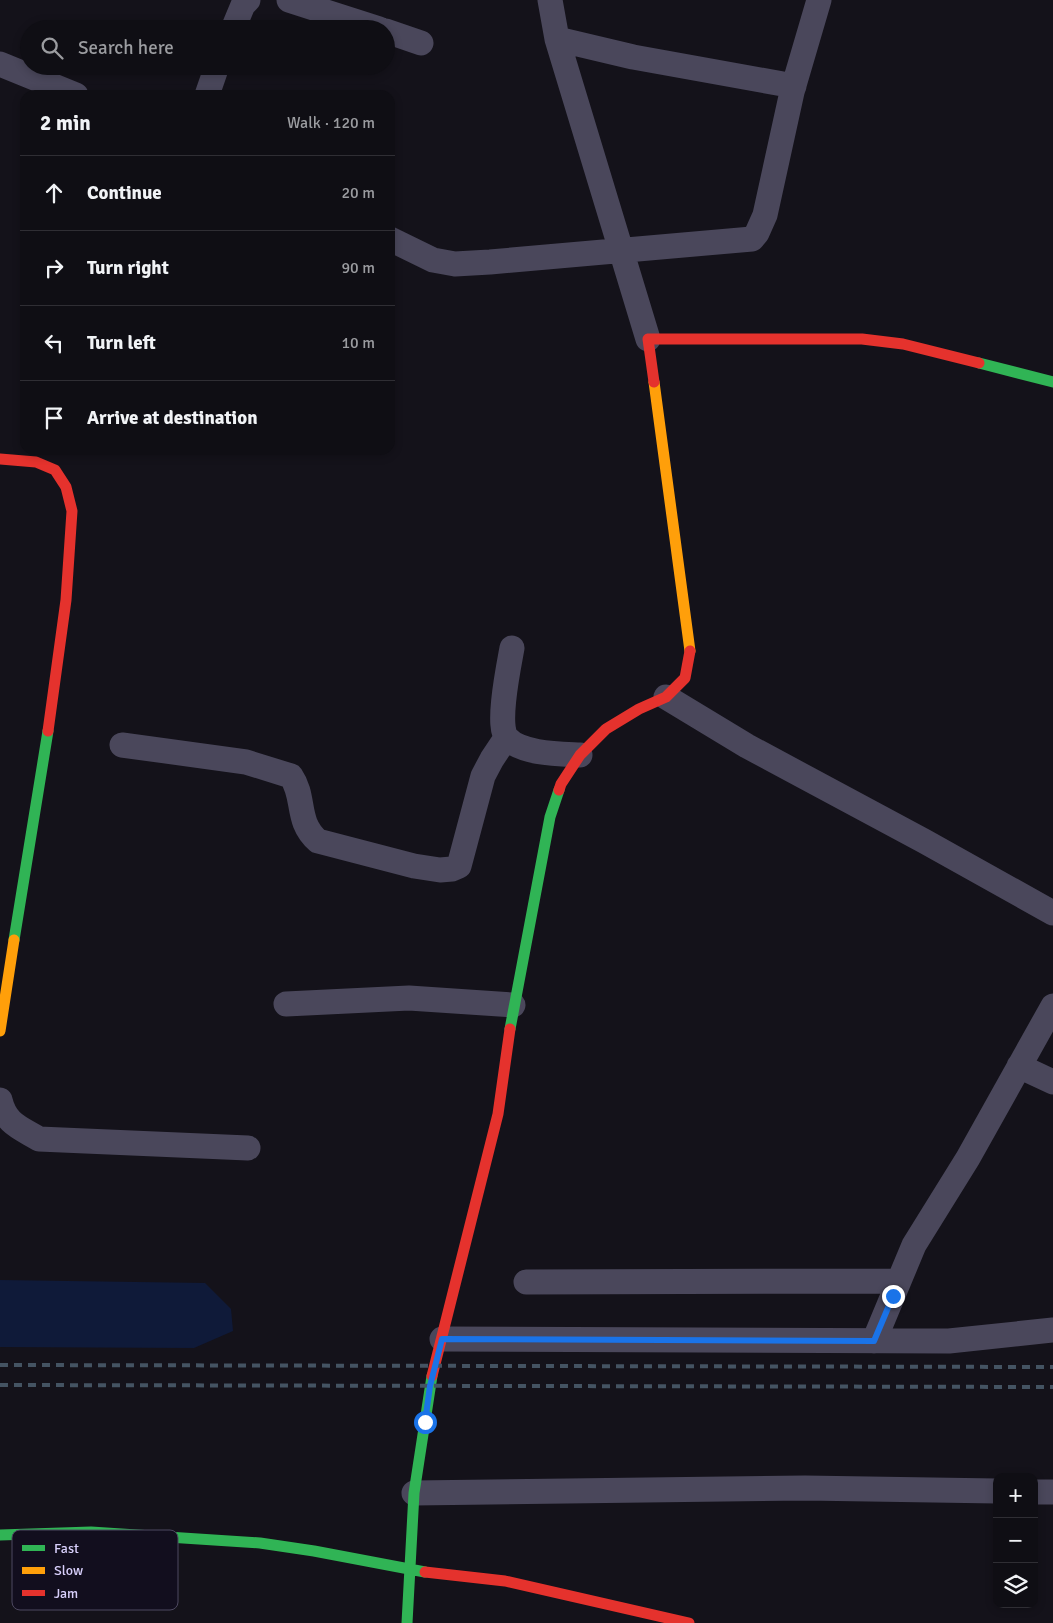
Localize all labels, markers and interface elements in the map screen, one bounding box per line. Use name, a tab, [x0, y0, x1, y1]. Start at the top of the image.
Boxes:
search box	[20, 20, 395, 75]
icon: search	[38, 34, 66, 62]
text: Search here	[78, 36, 174, 60]
text: 2 min	[40, 110, 91, 136]
text: Walk · 120 m	[287, 113, 375, 133]
icon: ahead	[40, 179, 68, 207]
text: Continue	[87, 181, 162, 205]
text: 20 m	[341, 183, 375, 203]
icon: right	[40, 254, 68, 282]
text: Turn right	[87, 256, 169, 280]
text: 90 m	[341, 258, 375, 278]
icon: left	[40, 329, 68, 357]
text: Turn left	[87, 331, 156, 355]
text: 10 m	[341, 333, 375, 353]
icon: arrive	[40, 404, 68, 432]
text: Arrive at destination	[87, 406, 258, 430]
route end	[882, 1285, 905, 1308]
route start	[414, 1411, 437, 1434]
map controls	[993, 1473, 1038, 1608]
button: +	[993, 1473, 1038, 1518]
button: −	[993, 1518, 1038, 1563]
legend	[12, 1530, 178, 1610]
text: Fast	[54, 1540, 79, 1557]
text: Slow	[54, 1562, 83, 1579]
button: layers	[993, 1563, 1038, 1608]
text: Jam	[54, 1585, 78, 1602]

